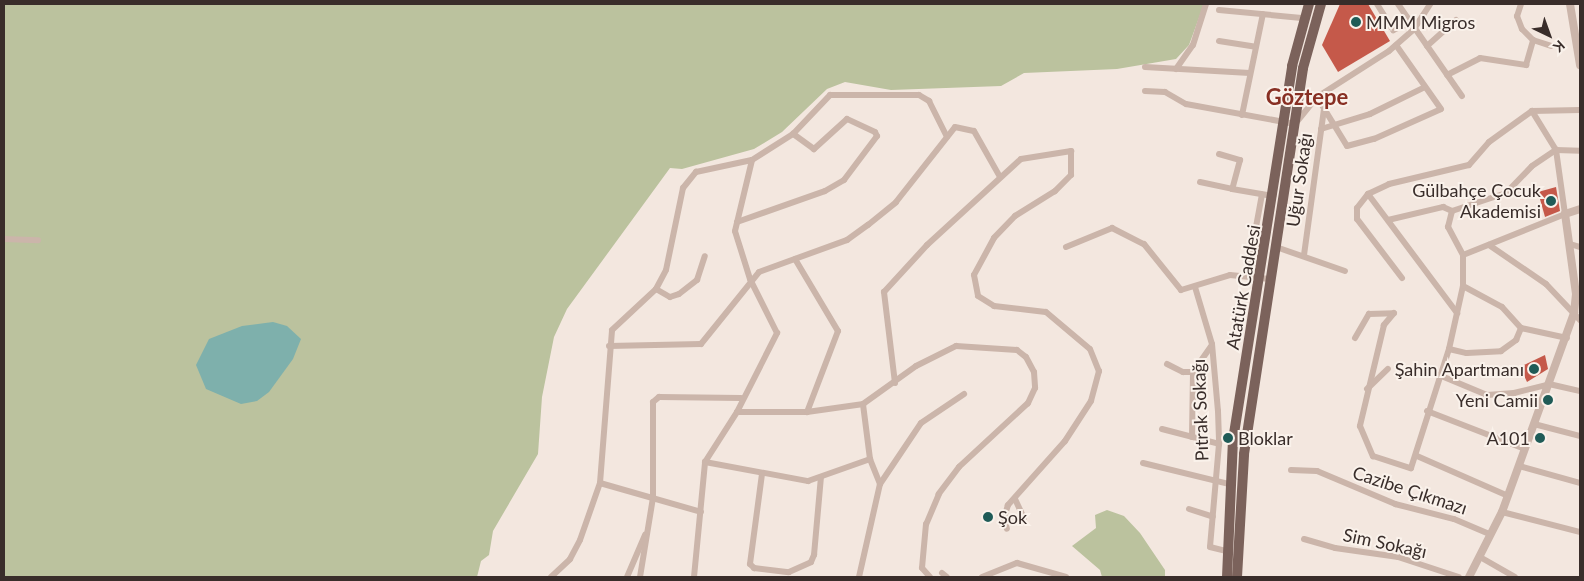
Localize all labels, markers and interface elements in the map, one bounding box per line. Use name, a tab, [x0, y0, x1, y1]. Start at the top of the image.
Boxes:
north arrow	[1524, 10, 1574, 60]
place label: MMM Migros	[1366, 11, 1475, 33]
marker: MMM Migros	[1350, 16, 1362, 28]
text: K	[1550, 37, 1569, 56]
district label: Göztepe	[1266, 84, 1348, 110]
street label: Uğur Sokağı	[1282, 131, 1316, 229]
place label: Gülbahçe Çocuk Akademisi	[1412, 180, 1541, 222]
marker: Gülbahçe Çocuk Akademisi	[1545, 195, 1557, 207]
street label: Atatürk Caddesi	[1221, 223, 1265, 351]
place label: Şahin Apartmanı	[1394, 358, 1524, 380]
street label: Pıtrak Sokağı	[1187, 359, 1213, 461]
marker: Şahin Apartmanı	[1528, 363, 1540, 375]
place label: Yeni Camii	[1456, 389, 1538, 411]
marker: Yeni Camii	[1542, 394, 1554, 406]
place label: Bloklar	[1238, 427, 1293, 449]
place label: A101	[1486, 427, 1530, 449]
marker: Bloklar	[1222, 432, 1234, 444]
marker: A101	[1534, 432, 1546, 444]
street label: Cazibe Çıkmazı	[1350, 461, 1470, 519]
place label: Şok	[998, 506, 1027, 528]
marker: Şok	[982, 511, 994, 523]
street label: Sim Sokağı	[1341, 524, 1429, 562]

